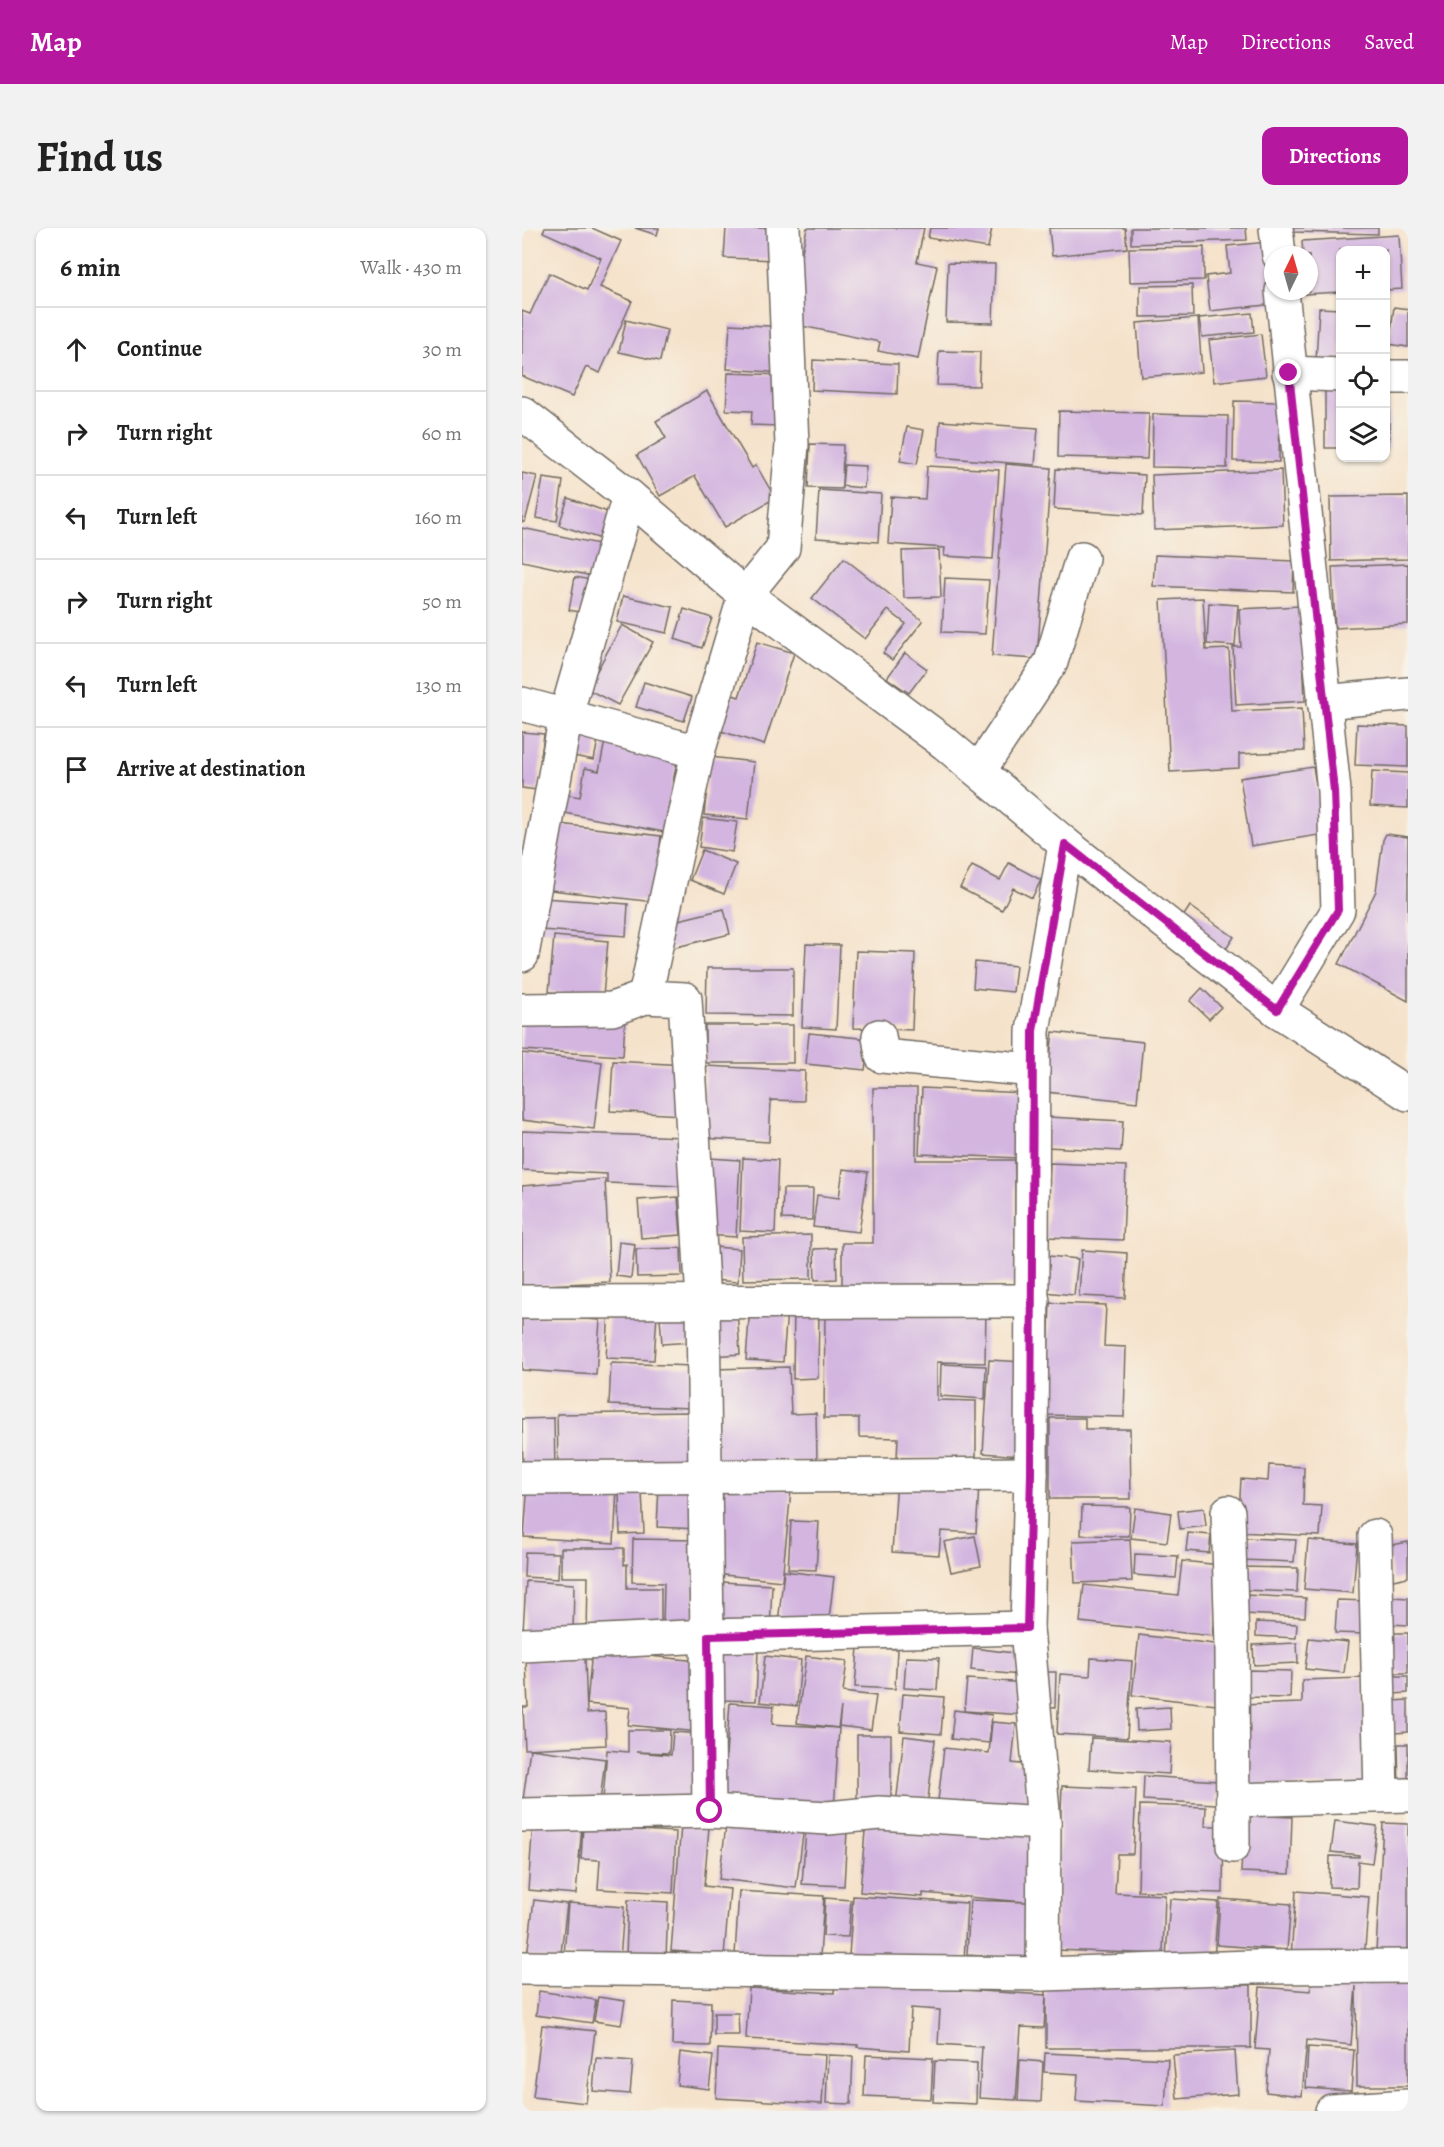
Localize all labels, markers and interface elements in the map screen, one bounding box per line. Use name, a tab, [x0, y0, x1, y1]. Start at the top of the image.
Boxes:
text: Map	[30, 23, 82, 61]
text: Map	[1170, 28, 1208, 56]
text: Directions	[1241, 28, 1331, 56]
text: Saved	[1364, 28, 1414, 56]
button: Directions	[1262, 127, 1408, 185]
text: Find us	[36, 128, 163, 185]
north arrow	[1264, 246, 1318, 300]
map controls	[1336, 246, 1390, 462]
button: +	[1336, 246, 1390, 300]
text: 6 min	[60, 250, 121, 285]
text: Walk · 430 m	[360, 254, 462, 281]
button: −	[1336, 300, 1390, 354]
icon: ahead	[60, 333, 93, 366]
text: Continue	[117, 334, 202, 364]
text: 30 m	[422, 336, 462, 363]
button: locate	[1336, 354, 1390, 408]
route end	[1275, 359, 1301, 385]
button: layers	[1336, 408, 1390, 462]
icon: right	[60, 417, 93, 450]
text: Turn right	[117, 418, 213, 448]
text: 60 m	[422, 420, 462, 447]
icon: left	[60, 501, 93, 534]
text: Turn left	[117, 502, 197, 532]
text: 160 m	[415, 504, 462, 531]
icon: right	[60, 585, 93, 618]
text: Turn right	[117, 586, 213, 616]
text: 50 m	[422, 588, 462, 615]
icon: left	[60, 669, 93, 702]
text: Turn left	[117, 670, 197, 700]
text: 130 m	[416, 672, 462, 699]
icon: arrive	[60, 753, 93, 786]
text: Arrive at destination	[117, 754, 306, 784]
route start	[696, 1797, 722, 1823]

